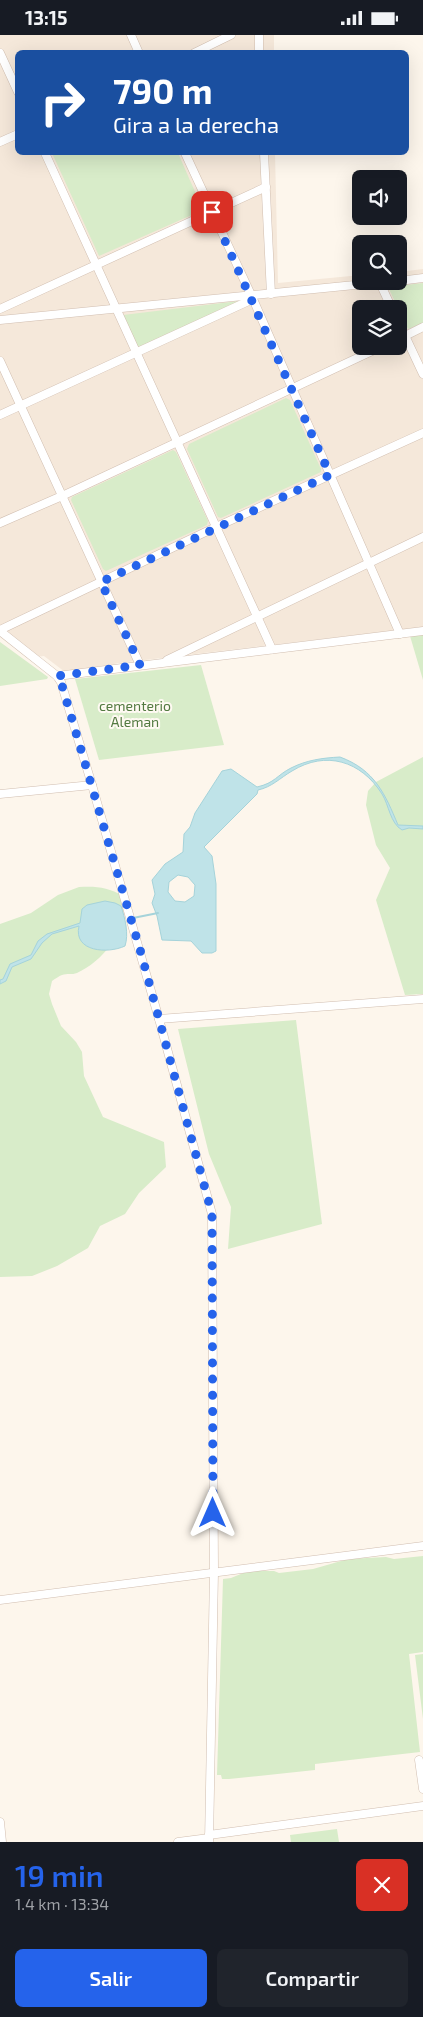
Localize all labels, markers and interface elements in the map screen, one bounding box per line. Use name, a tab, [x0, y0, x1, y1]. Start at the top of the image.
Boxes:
text: 13:15	[25, 6, 68, 29]
text: 790 m	[113, 69, 213, 111]
icon: right	[30, 70, 95, 135]
text: Gira a la derecha	[113, 111, 279, 137]
map controls	[352, 170, 407, 355]
button: sound	[352, 170, 407, 225]
pin	[191, 191, 233, 233]
icon: arrive	[198, 198, 226, 226]
button: search	[352, 235, 407, 290]
button: layers	[352, 300, 407, 355]
park label: cementerio Aleman	[99, 697, 171, 730]
position arrow	[186, 1486, 238, 1538]
text: 19 min	[15, 1857, 104, 1893]
button: close	[356, 1859, 408, 1911]
text: 1.4 km · 13:34	[15, 1894, 109, 1913]
button: Salir	[15, 1949, 207, 2007]
button: Compartir	[217, 1949, 408, 2007]

